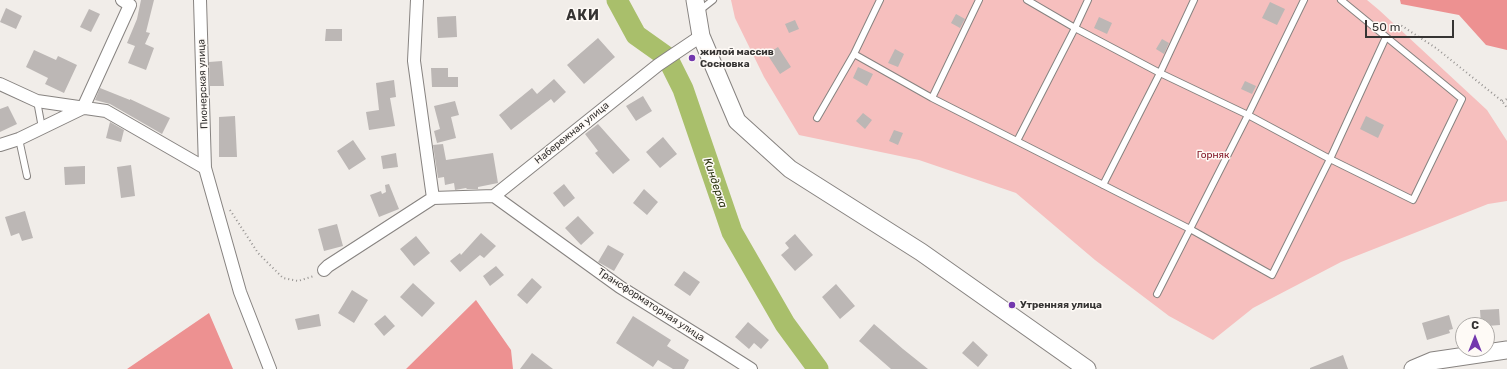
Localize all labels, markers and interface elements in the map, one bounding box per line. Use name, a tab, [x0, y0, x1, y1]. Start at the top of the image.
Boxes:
district label: АКИ	[566, 8, 600, 24]
scale bar	[1367, 12, 1456, 38]
text: 50 m	[1372, 20, 1400, 34]
street label: Пионерская улица	[195, 39, 211, 129]
place label: жилой массив Сосновка	[700, 46, 774, 70]
marker: жилой массив Сосновка	[687, 53, 697, 63]
street label: Набережная улица	[533, 99, 611, 167]
park label: Горняк	[1197, 149, 1229, 161]
water label: Киндерка	[700, 156, 730, 210]
street label: Трансформаторная улица	[595, 266, 707, 344]
place label: Утренняя улица	[1020, 299, 1102, 311]
marker: Утренняя улица	[1007, 300, 1017, 310]
north arrow	[1455, 317, 1495, 357]
text: С	[1471, 319, 1479, 332]

